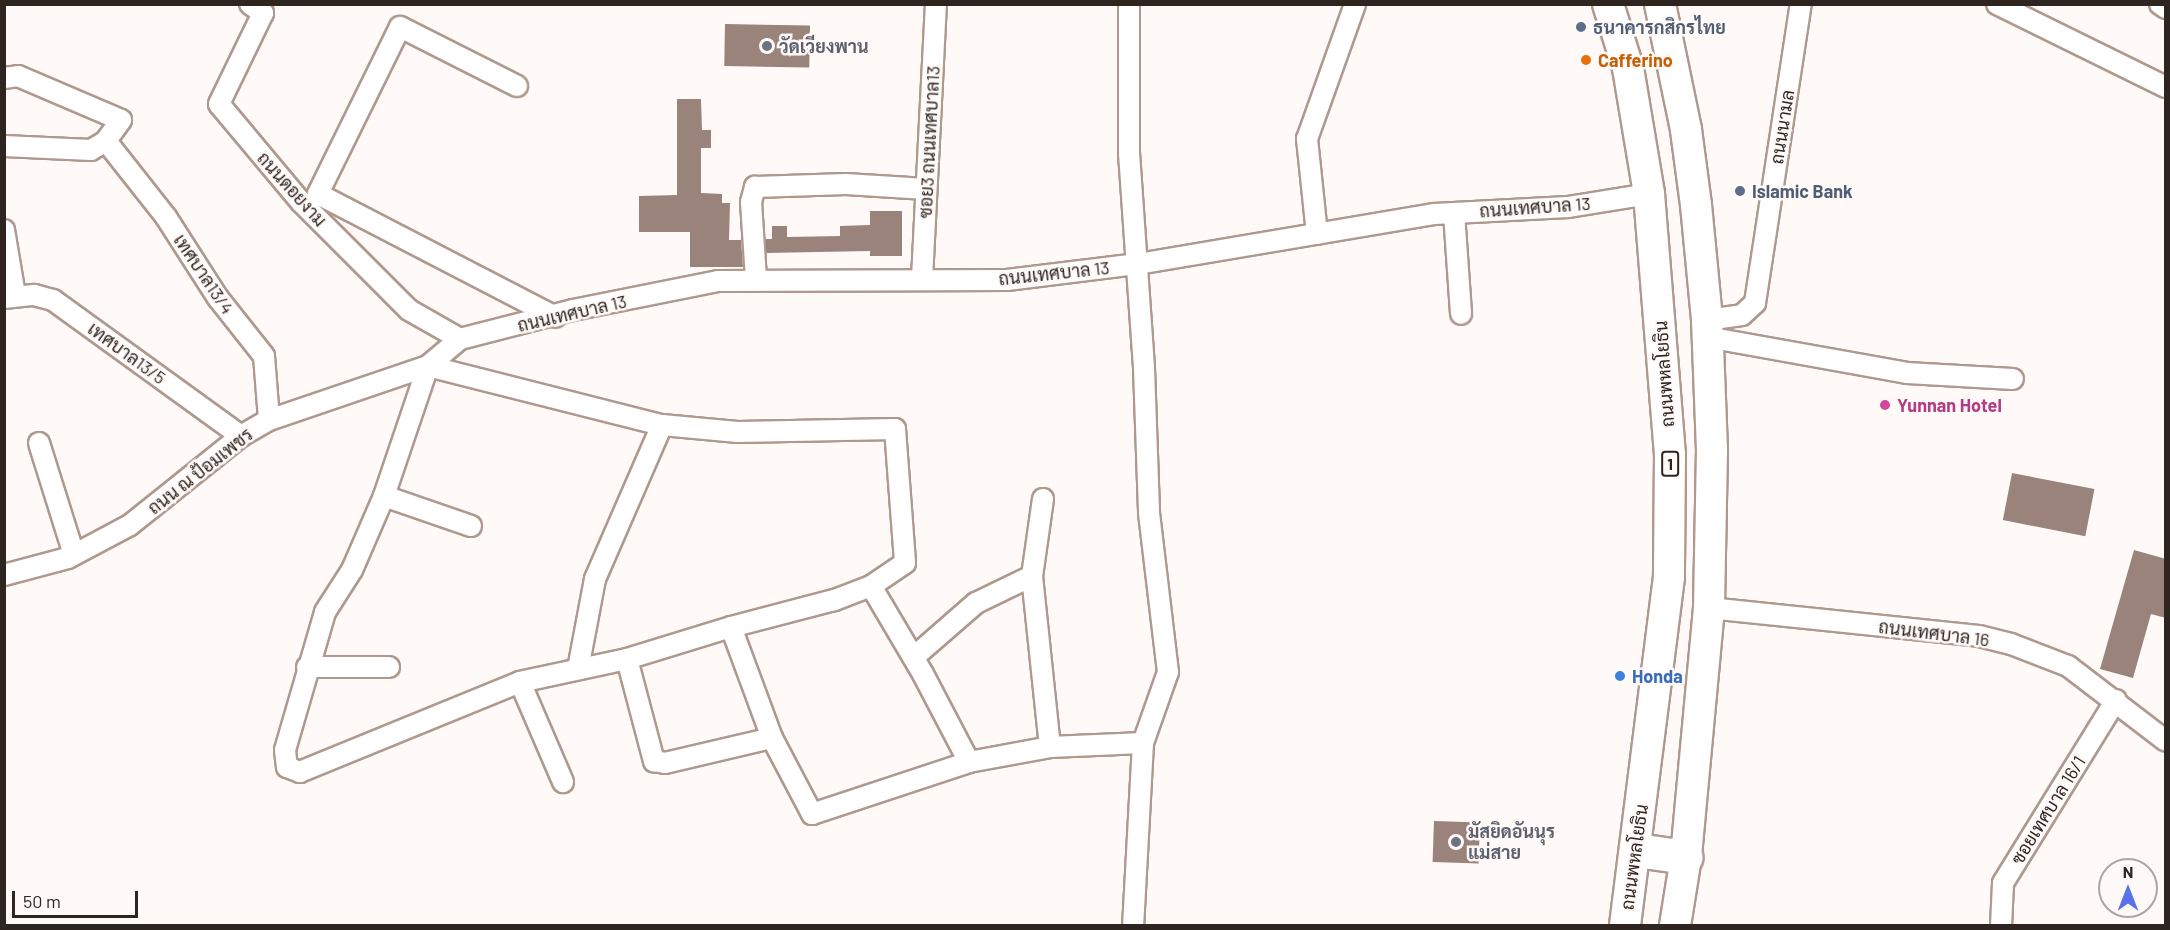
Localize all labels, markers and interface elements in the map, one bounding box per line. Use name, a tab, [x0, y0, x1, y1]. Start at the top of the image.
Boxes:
place label: ธนาคารกสิกรไทย	[1593, 16, 1726, 38]
marker: ธนาคารกสิกรไทย	[1574, 20, 1588, 34]
place label: วัดเวียงพาน	[779, 35, 869, 57]
marker: วัดเวียงพาน	[760, 39, 774, 53]
place label: Cafferino	[1598, 49, 1673, 71]
marker: Cafferino	[1579, 53, 1593, 67]
street label: ซอย3 ถนนเทศบาล13	[914, 65, 944, 219]
street label: ถนนนามล	[1765, 88, 1799, 166]
street label: ถนนดอยงาม	[253, 147, 331, 231]
place label: Islamic Bank	[1752, 180, 1853, 202]
marker: Islamic Bank	[1733, 184, 1747, 198]
street label: ถนนเทศบาล 13	[1479, 192, 1591, 222]
street label: เทศบาล13/4	[169, 230, 239, 318]
street label: ถนนเทศบาล 13	[997, 256, 1111, 290]
street label: ถนนเทศบาล 13	[515, 290, 629, 336]
street label: เทศบาล13/5	[84, 318, 170, 388]
street label: ถนนพหลโยธิน	[1650, 320, 1678, 428]
place label: Yunnan Hotel	[1897, 394, 2002, 416]
marker: Yunnan Hotel	[1878, 398, 1892, 412]
street label: ถนน ณ ป้อมเพชร	[143, 423, 257, 519]
road number: 1	[1661, 451, 1679, 477]
street label: ถนนเทศบาล 16	[1877, 615, 1991, 651]
place label: Honda	[1632, 665, 1683, 687]
marker: Honda	[1613, 669, 1627, 683]
street label: ซอยเทศบาล 16/1	[2006, 752, 2090, 868]
street label: ถนนพหลโยธิน	[1616, 803, 1652, 911]
place label: มัสยิดอันนุร แม่สาย	[1468, 821, 1555, 864]
marker: มัสยิดอันนุร แม่สาย	[1449, 835, 1463, 849]
north arrow	[2098, 858, 2158, 918]
text: N	[2123, 862, 2133, 881]
scale bar	[15, 879, 141, 917]
text: 50 m	[23, 890, 61, 912]

